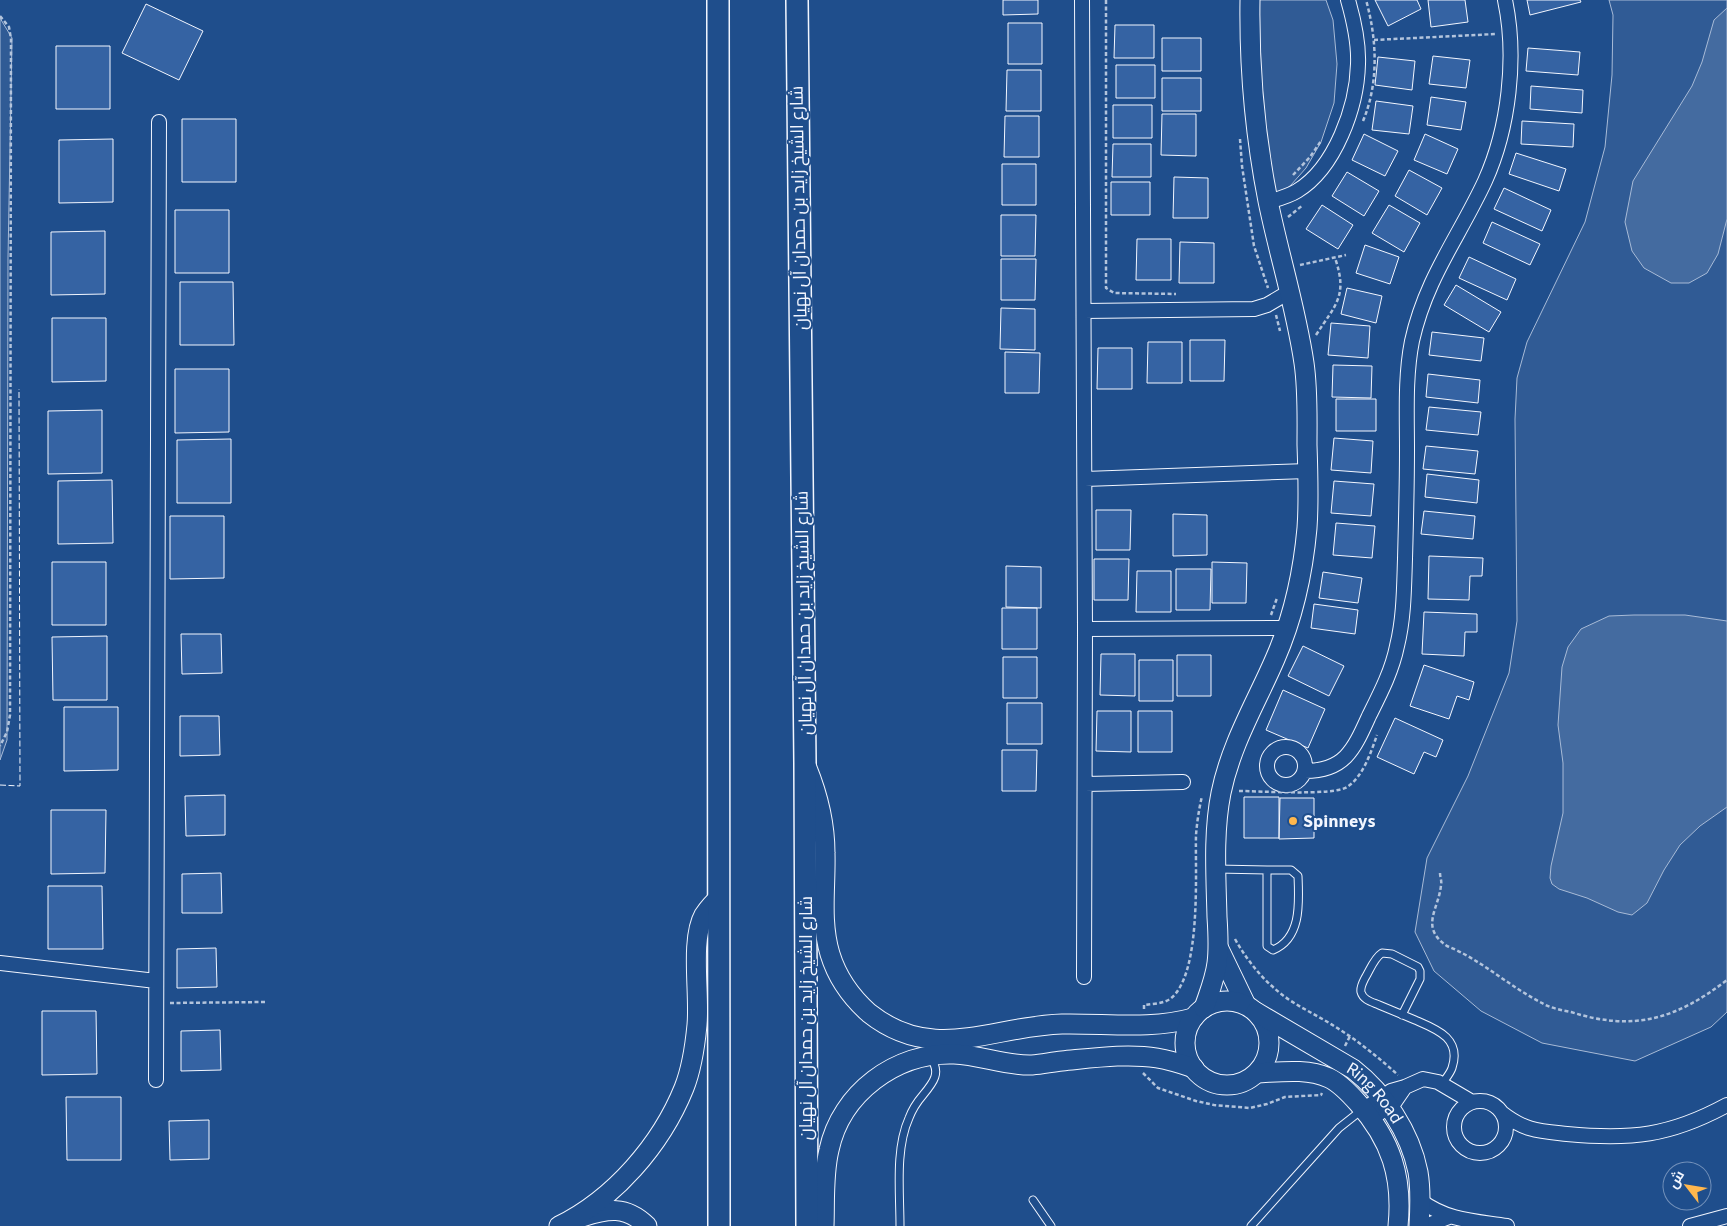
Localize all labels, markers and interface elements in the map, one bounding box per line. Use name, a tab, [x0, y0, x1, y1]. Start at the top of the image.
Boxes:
street label: شارع الشيخ زايد بن حمدان آل نهيان	[784, 86, 814, 330]
street label: شارع الشيخ زايد بن حمدان آل نهيان	[789, 491, 819, 735]
place label: Spinneys	[1303, 809, 1375, 834]
marker: Spinneys	[1287, 815, 1299, 827]
street label: شارع الشيخ زايد بن حمدان آل نهيان	[794, 896, 819, 1140]
street label: Ring Road	[1342, 1055, 1409, 1129]
north arrow	[1662, 1161, 1712, 1211]
text: ش	[1664, 1167, 1690, 1193]

